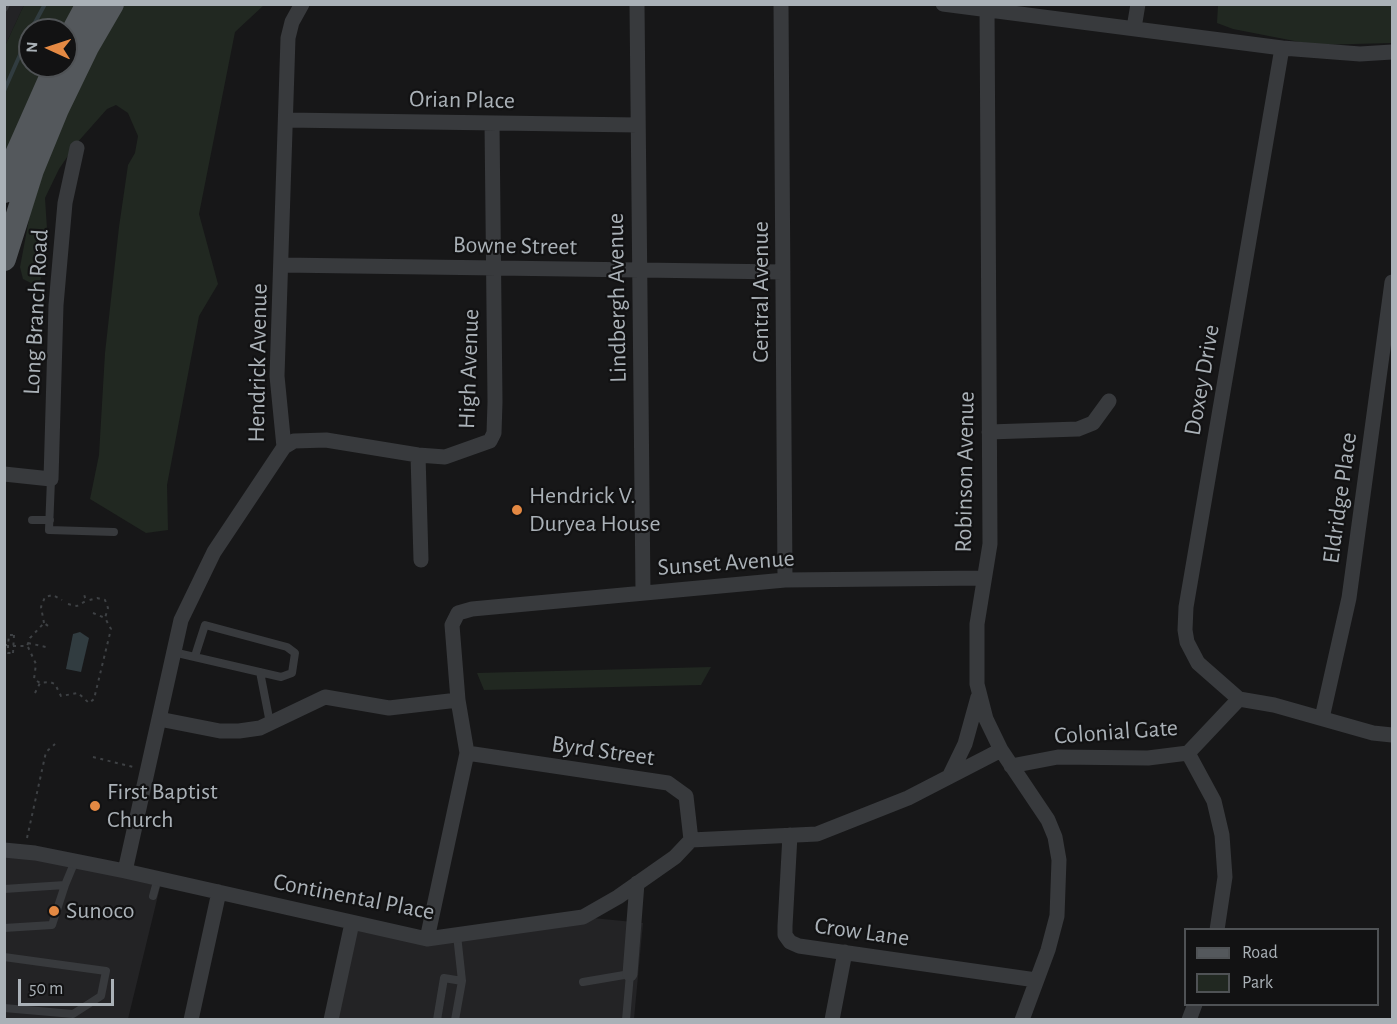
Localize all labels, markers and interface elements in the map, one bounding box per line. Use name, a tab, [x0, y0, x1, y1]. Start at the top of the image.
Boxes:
north arrow	[18, 18, 78, 78]
text: N	[24, 41, 40, 53]
street label: Orian Place	[409, 85, 515, 115]
street label: Lindbergh Avenue	[601, 213, 633, 383]
street label: Central Avenue	[747, 221, 775, 363]
street label: Long Branch Road	[17, 228, 55, 396]
street label: Bowne Street	[453, 231, 577, 261]
street label: Hendrick Avenue	[242, 283, 274, 443]
street label: High Avenue	[453, 308, 485, 430]
street label: Doxey Drive	[1178, 322, 1226, 438]
street label: Robinson Avenue	[949, 391, 981, 553]
street label: Eldridge Place	[1317, 430, 1363, 566]
place label: Hendrick V. Duryea House	[529, 482, 660, 538]
marker: Hendrick V. Duryea House	[510, 503, 524, 517]
street label: Sunset Avenue	[657, 544, 795, 582]
street label: Colonial Gate	[1053, 713, 1179, 751]
street label: Byrd Street	[550, 730, 656, 772]
place label: First Baptist Church	[107, 778, 218, 834]
marker: First Baptist Church	[88, 799, 102, 813]
street label: Continental Place	[271, 867, 437, 927]
place label: Sunoco	[66, 897, 135, 925]
marker: Sunoco	[47, 904, 61, 918]
street label: Crow Lane	[813, 911, 911, 953]
legend	[1184, 928, 1379, 1006]
text: Road	[1242, 944, 1278, 962]
scale bar	[21, 967, 117, 1005]
text: Park	[1242, 974, 1273, 992]
text: 50 m	[29, 980, 63, 998]

